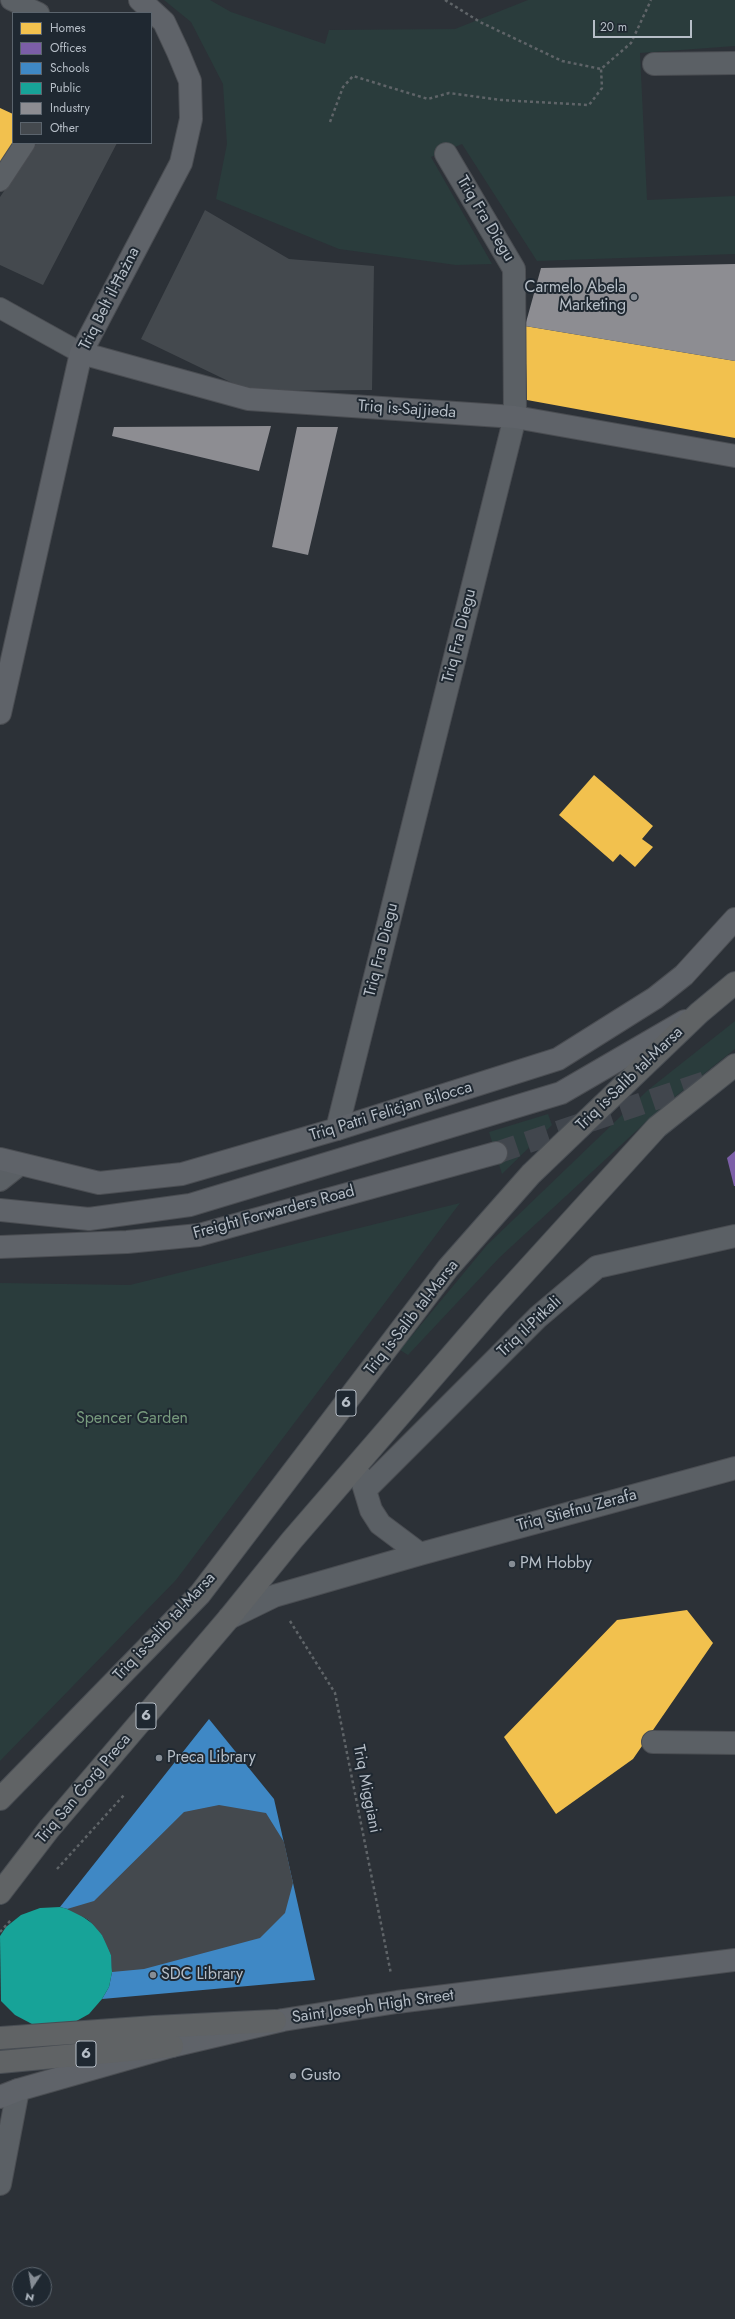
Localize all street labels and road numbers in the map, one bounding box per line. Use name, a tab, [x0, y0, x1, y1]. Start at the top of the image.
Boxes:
street label: Triq Fra Diegu	[452, 173, 518, 265]
street label: Triq Belt il-Ħażna	[76, 244, 144, 354]
street label: Triq is-Sajjieda	[357, 397, 457, 423]
street label: Triq Fra Diegu	[439, 587, 481, 685]
street label: Triq Fra Diegu	[361, 901, 403, 999]
street label: Triq is-Salib tal-Marsa	[573, 1023, 687, 1135]
street label: Triq Patri Feliċjan Bilocca	[308, 1078, 474, 1146]
street label: Freight Forwarders Road	[191, 1182, 357, 1244]
street label: Triq is-Salib tal-Marsa	[361, 1257, 463, 1379]
street label: Triq il-Pitkali	[494, 1293, 566, 1361]
road number: 6	[336, 1390, 356, 1416]
street label: Triq Stiefnu Zerafa	[515, 1486, 639, 1536]
street label: Triq is-Salib tal-Marsa	[110, 1569, 220, 1685]
road number: 6	[136, 1703, 156, 1729]
street label: Triq San Ġorġ Preca	[33, 1730, 135, 1848]
street label: Triq Miggiani	[348, 1743, 384, 1835]
street label: Saint Joseph High Street	[291, 1986, 455, 2028]
road number: 6	[76, 2041, 96, 2067]

